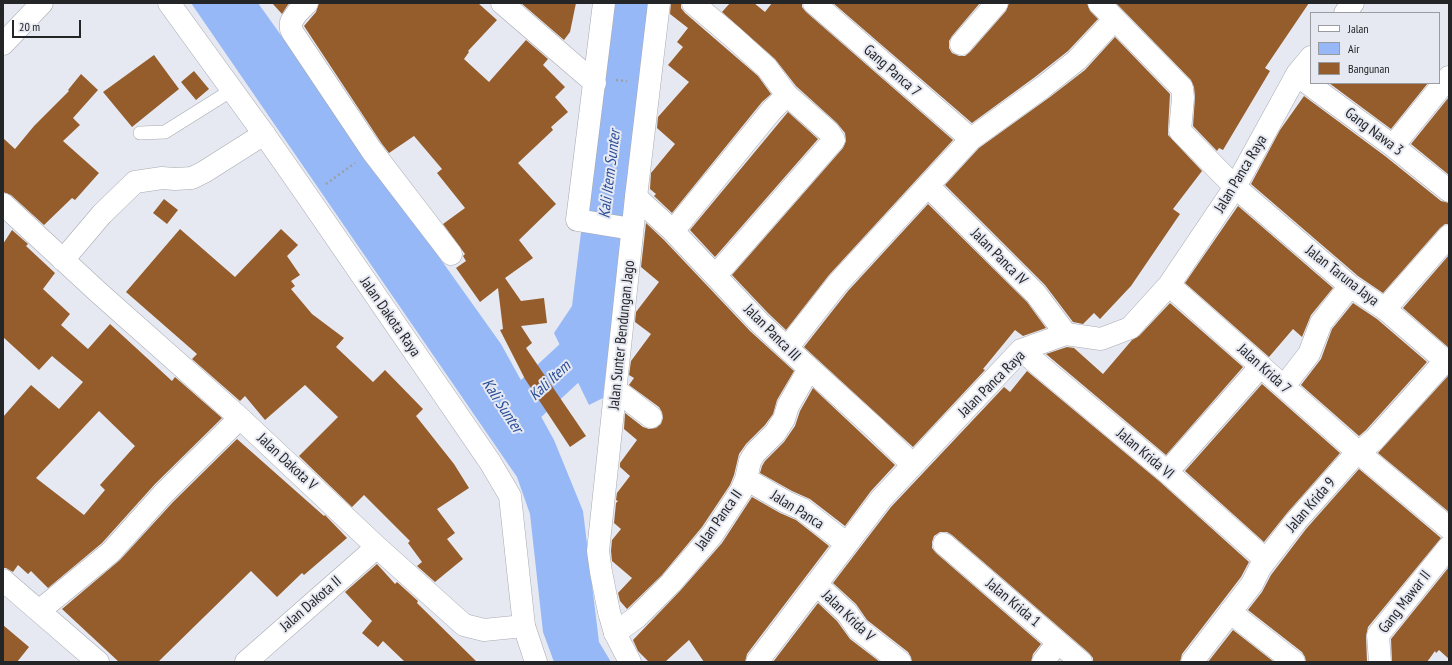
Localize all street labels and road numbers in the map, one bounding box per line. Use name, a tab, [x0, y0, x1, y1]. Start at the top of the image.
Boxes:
street label: Gang Panca 7	[860, 41, 924, 101]
street label: Gang Nawa 3	[1341, 104, 1407, 160]
street label: Jalan Panca Raya	[1211, 132, 1271, 216]
street label: Jalan Panca IV	[967, 225, 1031, 289]
street label: Jalan Taruna Jaya	[1302, 242, 1382, 310]
street label: Jalan Sunter Bendungan Jago	[605, 259, 639, 411]
street label: Jalan Dakota Raya	[356, 274, 424, 360]
street label: Jalan Panca III	[740, 301, 804, 365]
street label: Jalan Krida 7	[1234, 340, 1294, 398]
street label: Jalan Panca Raya	[955, 347, 1029, 421]
street label: Jalan Krida VI	[1113, 425, 1177, 483]
street label: Jalan Dakota V	[253, 430, 321, 494]
street label: Jalan Krida 9	[1283, 474, 1339, 536]
street label: Jalan Panca II	[692, 486, 746, 554]
street label: Jalan Panca	[767, 487, 827, 533]
street label: Gang Mawar II	[1375, 567, 1435, 637]
street label: Jalan Dakota II	[277, 573, 345, 635]
street label: Jalan Krida 1	[982, 575, 1044, 631]
street label: Jalan Krida V	[818, 587, 878, 645]

